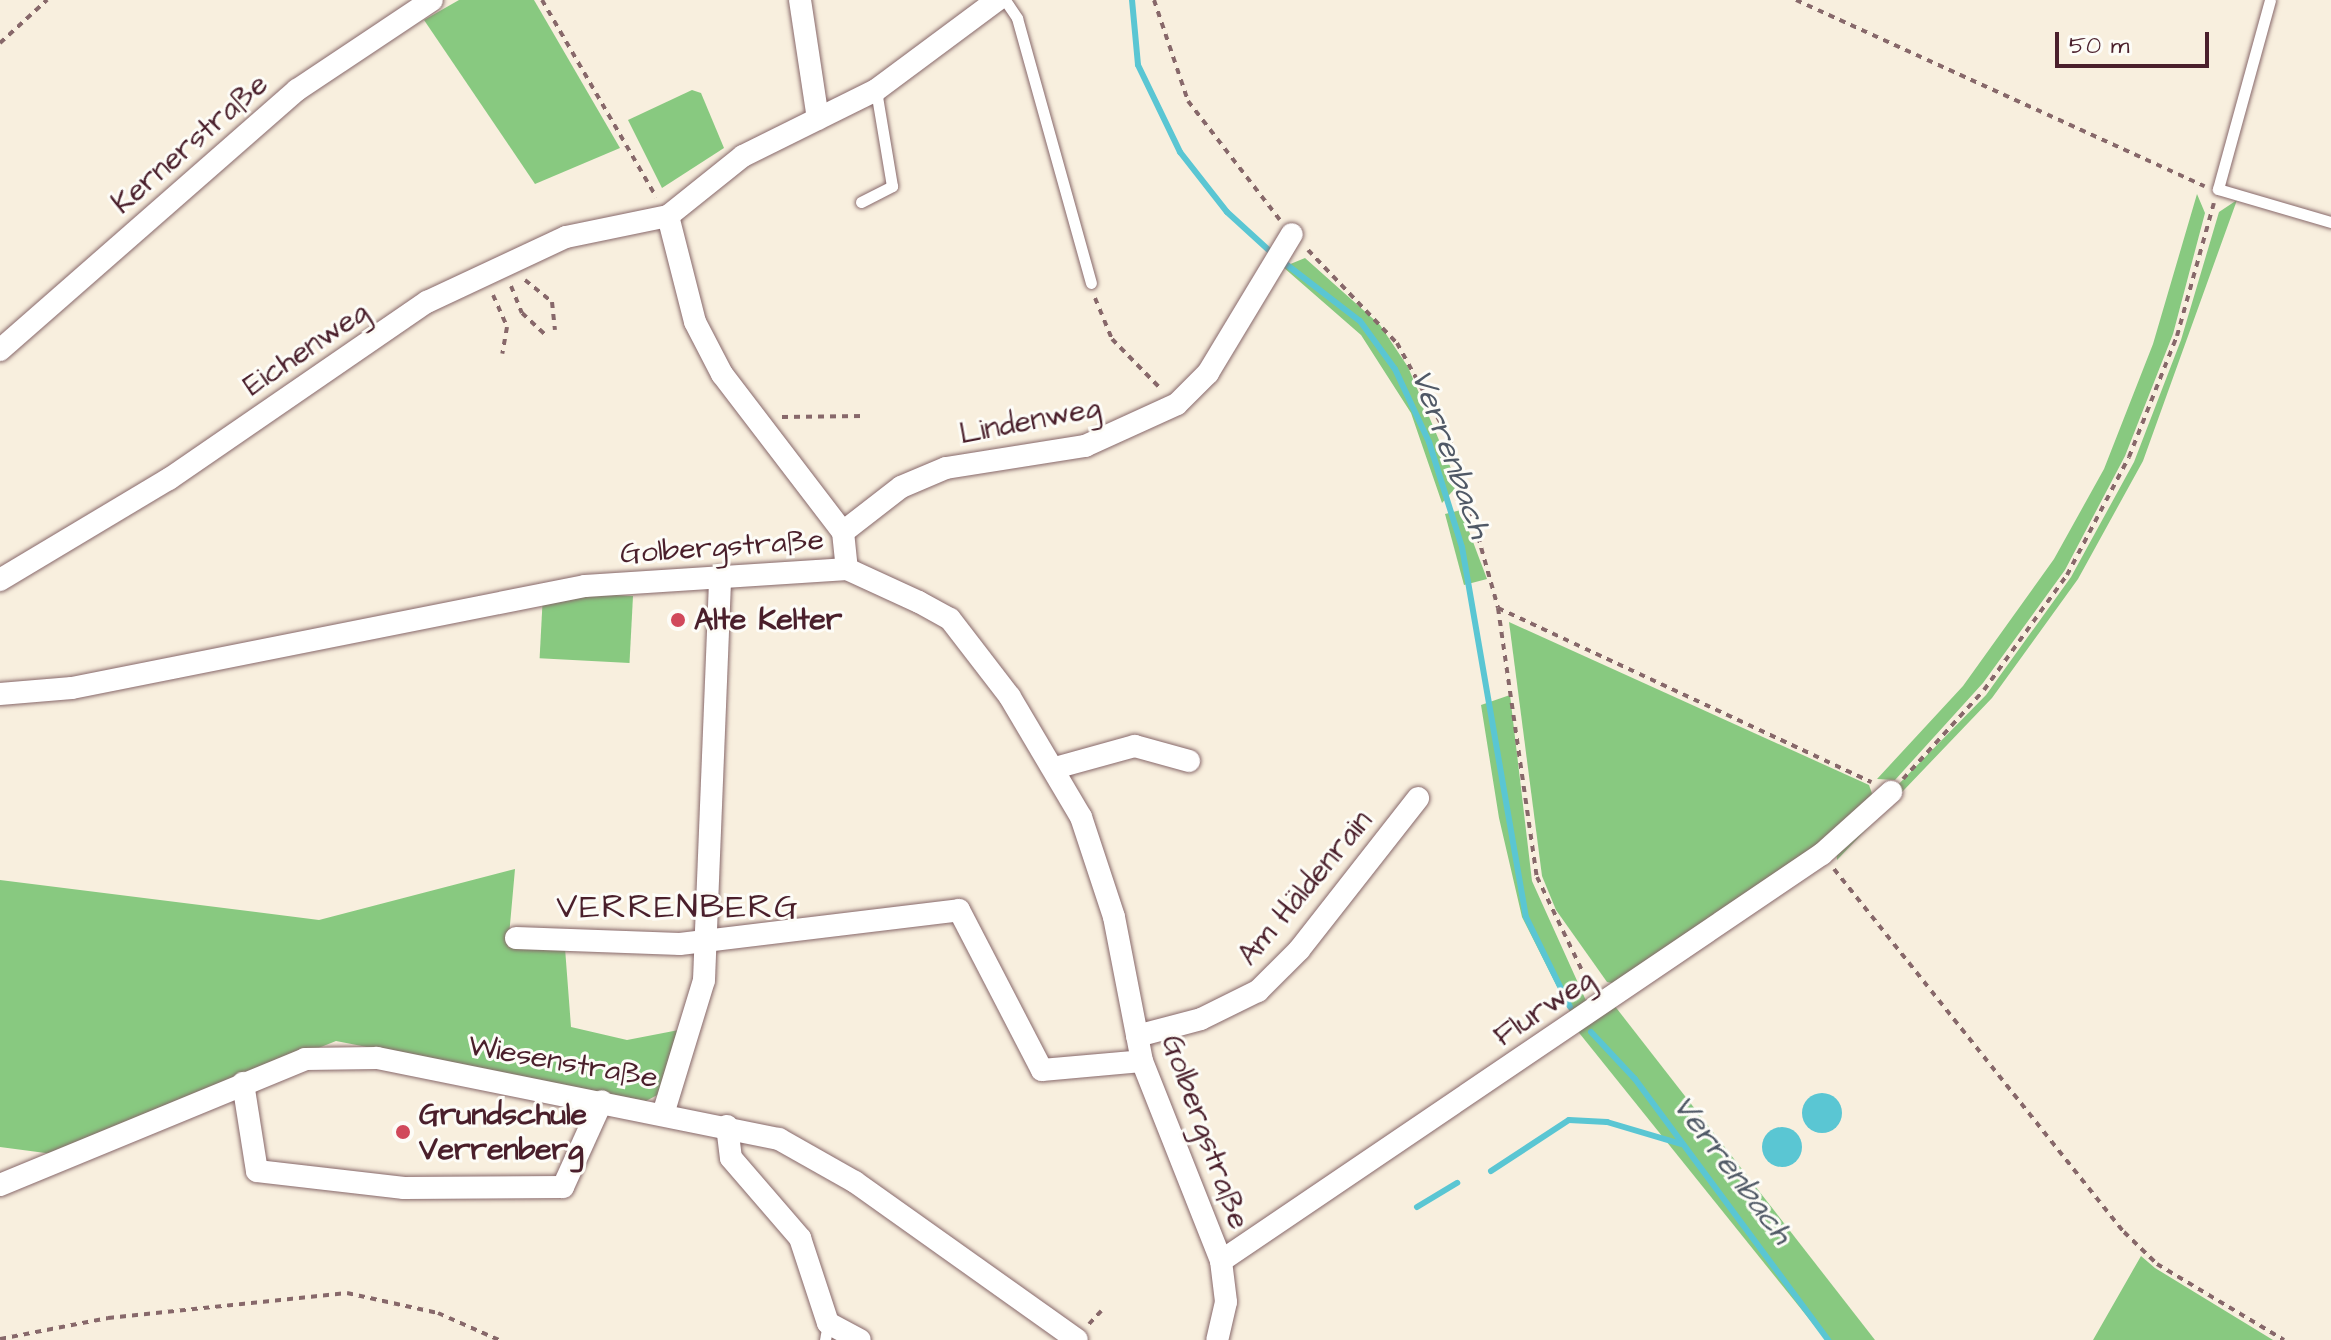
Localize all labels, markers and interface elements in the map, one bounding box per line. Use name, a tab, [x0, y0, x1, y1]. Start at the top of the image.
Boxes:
scale bar	[2059, 16, 2213, 66]
text: 50 m	[2069, 29, 2129, 63]
street label: Kernerstraße	[104, 66, 276, 222]
street label: Eichenweg	[237, 294, 375, 404]
water label: Verrenbach	[1402, 365, 1498, 543]
street label: Lindenweg	[956, 390, 1104, 452]
street label: Golbergstraße	[619, 522, 825, 572]
place label: Alte Kelter	[694, 602, 842, 638]
marker: Alte Kelter	[669, 611, 687, 629]
street label: Am Häldenrain	[1230, 803, 1380, 973]
district label: VERRENBERG	[556, 888, 800, 928]
street label: Flurweg	[1487, 961, 1601, 1055]
street label: Wiesenstraße	[465, 1028, 661, 1096]
street label: Golbergstraße	[1153, 1030, 1257, 1234]
water label: Verrenbach	[1664, 1088, 1800, 1252]
place label: Grundschule Verrenberg	[419, 1097, 587, 1168]
marker: Grundschule Verrenberg	[394, 1123, 412, 1141]

